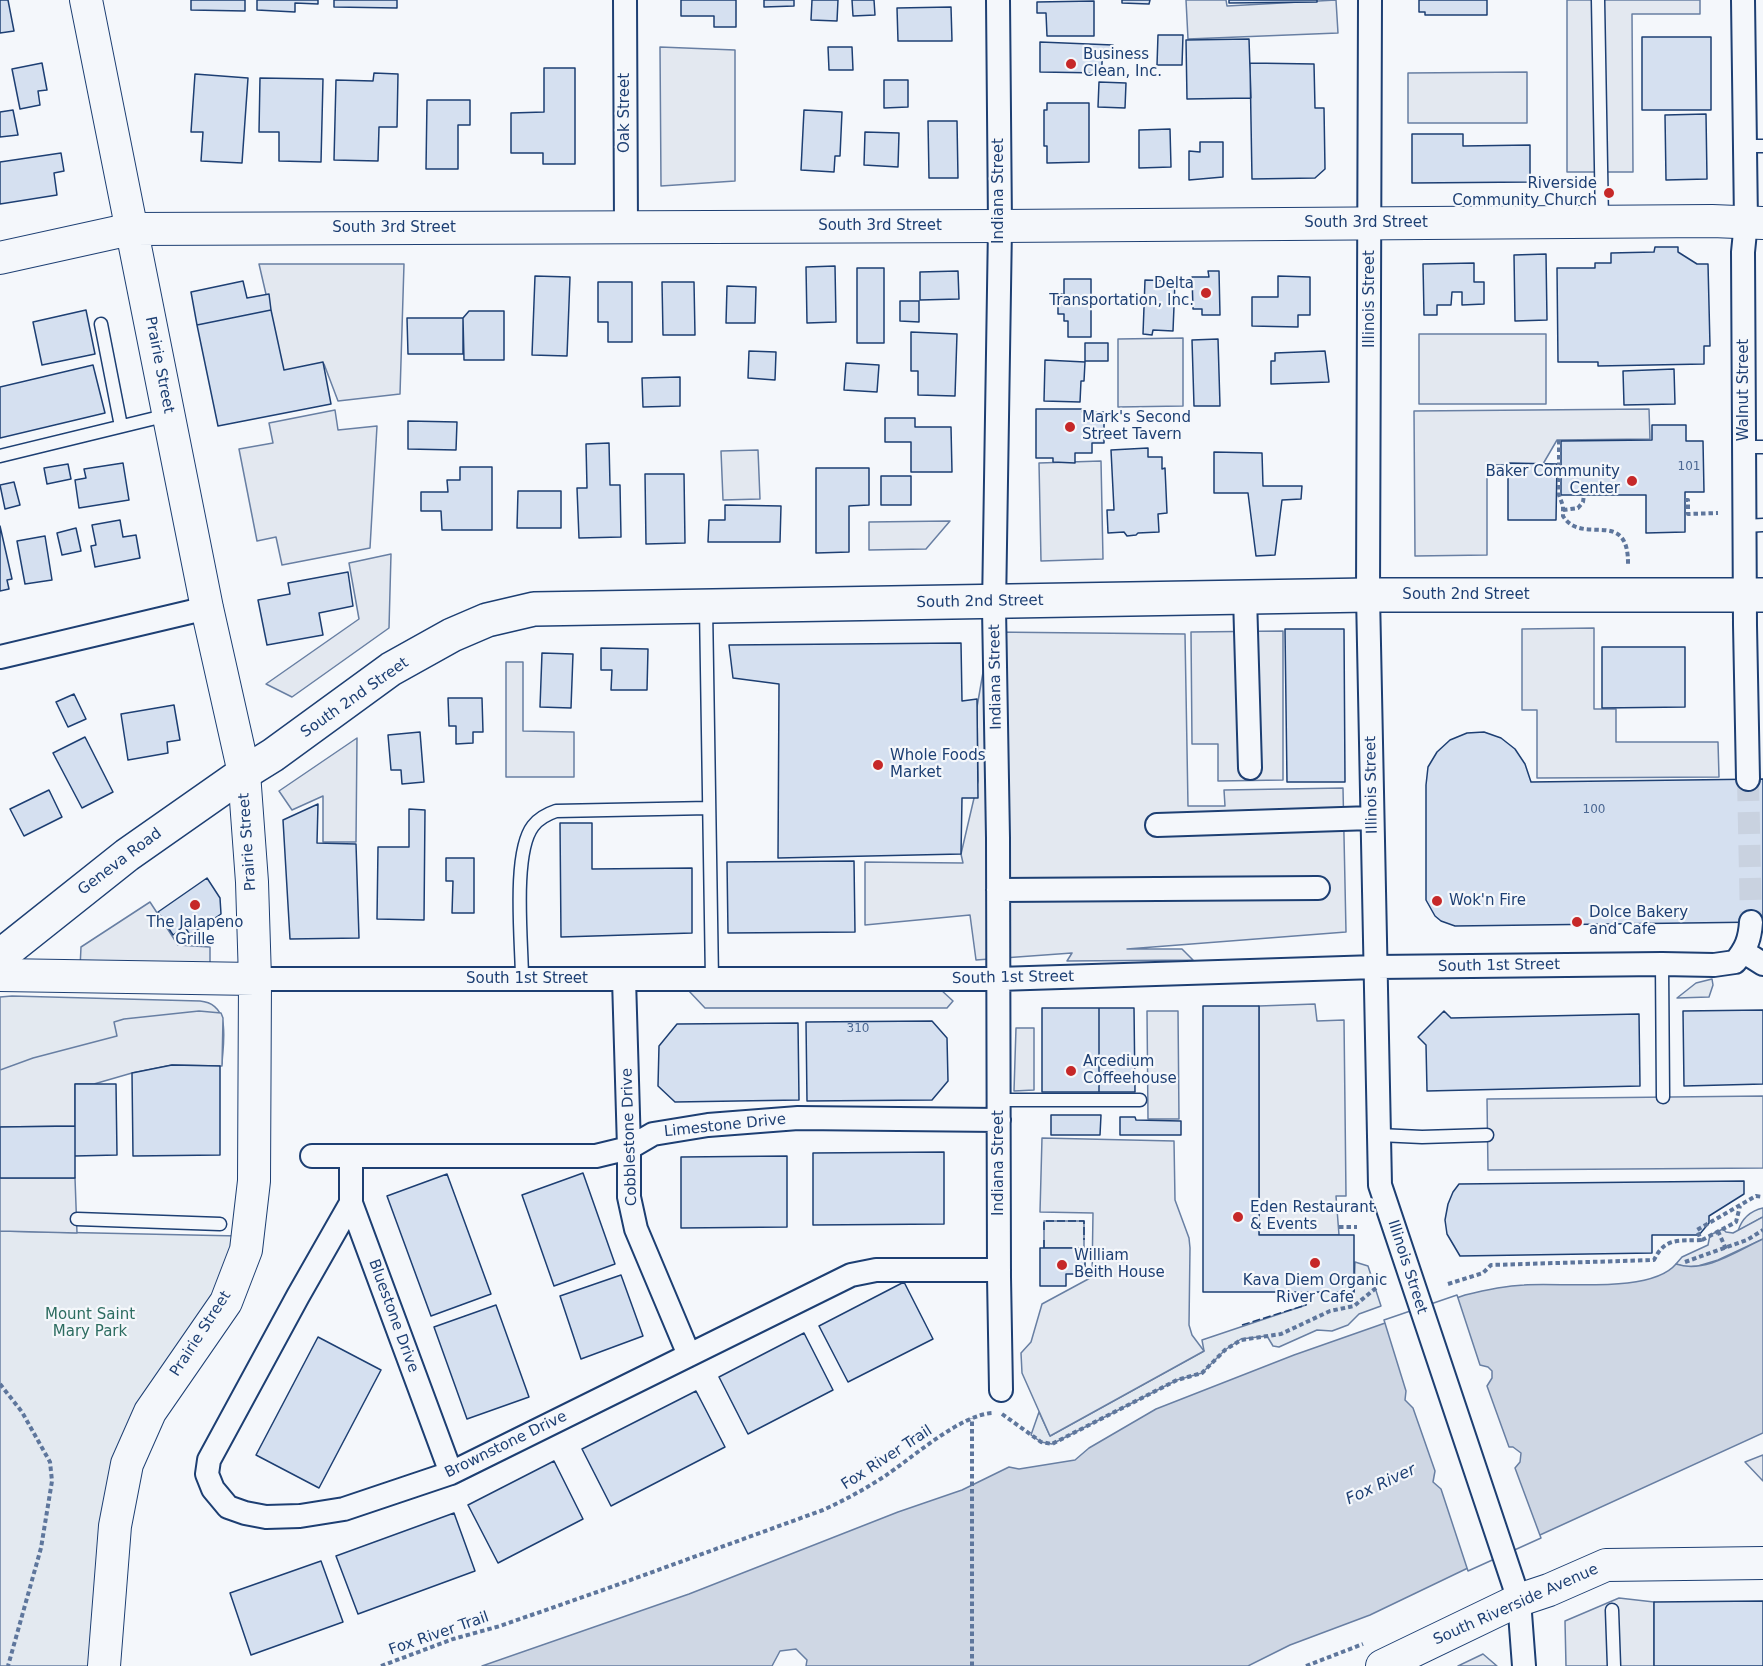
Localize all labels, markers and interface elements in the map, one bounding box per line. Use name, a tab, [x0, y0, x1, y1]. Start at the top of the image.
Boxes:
place label: Business Clean, Inc.	[1083, 46, 1162, 81]
marker: Business Clean, Inc.	[1064, 57, 1078, 71]
street label: Oak Street	[616, 73, 634, 153]
street label: Indiana Street	[990, 138, 1008, 244]
place label: Riverside Community Church	[1452, 175, 1597, 210]
marker: Riverside Community Church	[1602, 186, 1616, 200]
street label: South 3rd Street	[1304, 214, 1428, 232]
street label: South 3rd Street	[818, 217, 942, 235]
street label: South 3rd Street	[332, 219, 456, 237]
street label: Illinois Street	[1361, 250, 1379, 348]
place label: Delta Transportation, Inc.	[1049, 275, 1194, 310]
marker: Delta Transportation, Inc.	[1199, 286, 1213, 300]
street label: Prairie Street	[141, 315, 177, 415]
street label: Walnut Street	[1735, 339, 1753, 441]
place label: Mark's Second Street Tavern	[1082, 409, 1191, 444]
marker: Mark's Second Street Tavern	[1063, 420, 1077, 434]
house number: 101	[1678, 460, 1700, 474]
place label: Baker Community Center	[1485, 463, 1620, 498]
marker: Baker Community Center	[1625, 474, 1639, 488]
street label: South 2nd Street	[1402, 586, 1530, 604]
street label: South 2nd Street	[916, 592, 1044, 612]
street label: Indiana Street	[986, 624, 1006, 730]
street label: South 2nd Street	[298, 654, 412, 742]
street label: Illinois Street	[1362, 736, 1382, 834]
place label: Whole Foods Market	[890, 747, 985, 782]
marker: Whole Foods Market	[871, 758, 885, 772]
street label: Prairie Street	[236, 792, 260, 892]
house number: 100	[1583, 803, 1605, 817]
street label: Geneva Road	[75, 825, 165, 899]
place label: Wok'n Fire	[1449, 892, 1526, 910]
marker: Wok'n Fire	[1430, 894, 1444, 908]
marker: The Jalapeno Grille	[188, 898, 202, 912]
place label: Dolce Bakery and Cafe	[1589, 904, 1688, 939]
place label: The Jalapeno Grille	[146, 914, 244, 949]
marker: Dolce Bakery and Cafe	[1570, 915, 1584, 929]
street label: South 1st Street	[1438, 956, 1560, 976]
street label: South 1st Street	[952, 968, 1074, 988]
street label: South 1st Street	[466, 970, 588, 988]
house number: 310	[847, 1022, 869, 1036]
place label: Arcedium Coffeehouse	[1083, 1053, 1177, 1088]
marker: Arcedium Coffeehouse	[1064, 1064, 1078, 1078]
street label: Cobblestone Drive	[619, 1067, 641, 1207]
street label: Indiana Street	[990, 1110, 1008, 1216]
street label: Limestone Drive	[663, 1111, 787, 1141]
place label: Eden Restaurant & Events	[1250, 1199, 1375, 1234]
marker: Eden Restaurant & Events	[1231, 1210, 1245, 1224]
street label: Illinois Street	[1383, 1218, 1431, 1316]
place label: William Beith House	[1074, 1247, 1165, 1282]
marker: Kava Diem Organic River Cafe	[1308, 1256, 1322, 1270]
street label: Bluestone Drive	[364, 1257, 422, 1375]
marker: William Beith House	[1055, 1258, 1069, 1272]
place label: Kava Diem Organic River Cafe	[1243, 1272, 1387, 1307]
street label: Prairie Street	[167, 1288, 235, 1380]
park label: Mount Saint Mary Park	[45, 1306, 135, 1341]
street label: Brownstone Drive	[442, 1408, 570, 1482]
street label: Fox River Trail	[838, 1422, 936, 1494]
water label: Fox River	[1343, 1460, 1419, 1510]
street label: South Riverside Avenue	[1431, 1560, 1601, 1650]
street label: Fox River Trail	[387, 1608, 491, 1660]

